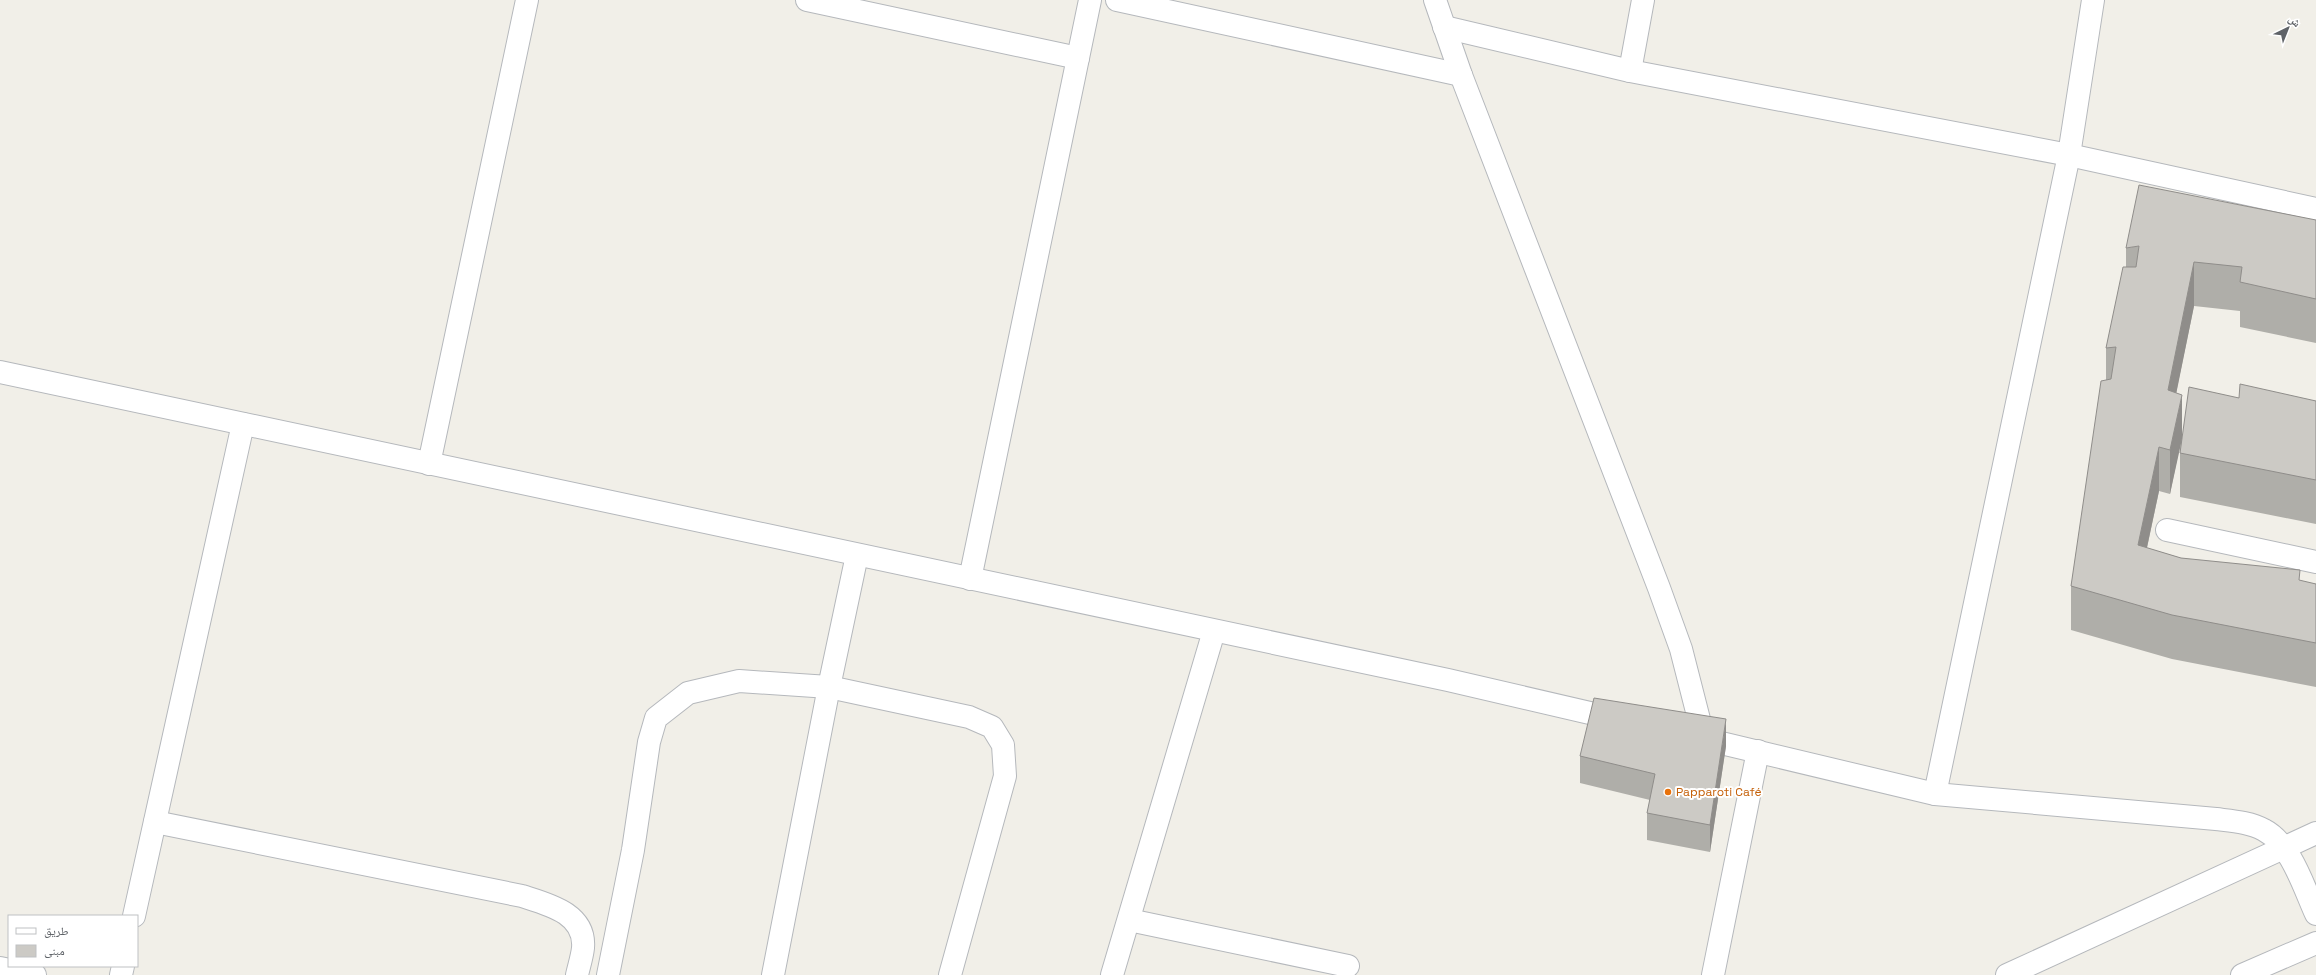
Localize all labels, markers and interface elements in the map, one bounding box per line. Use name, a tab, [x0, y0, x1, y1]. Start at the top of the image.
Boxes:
north arrow	[2268, 8, 2308, 48]
text: ش	[2285, 12, 2304, 31]
place label: Papparoti Café	[1676, 784, 1762, 800]
marker: Papparoti Café	[1663, 787, 1673, 797]
legend	[8, 915, 138, 967]
text: طريق	[44, 923, 69, 939]
text: مبنى	[44, 943, 65, 959]

